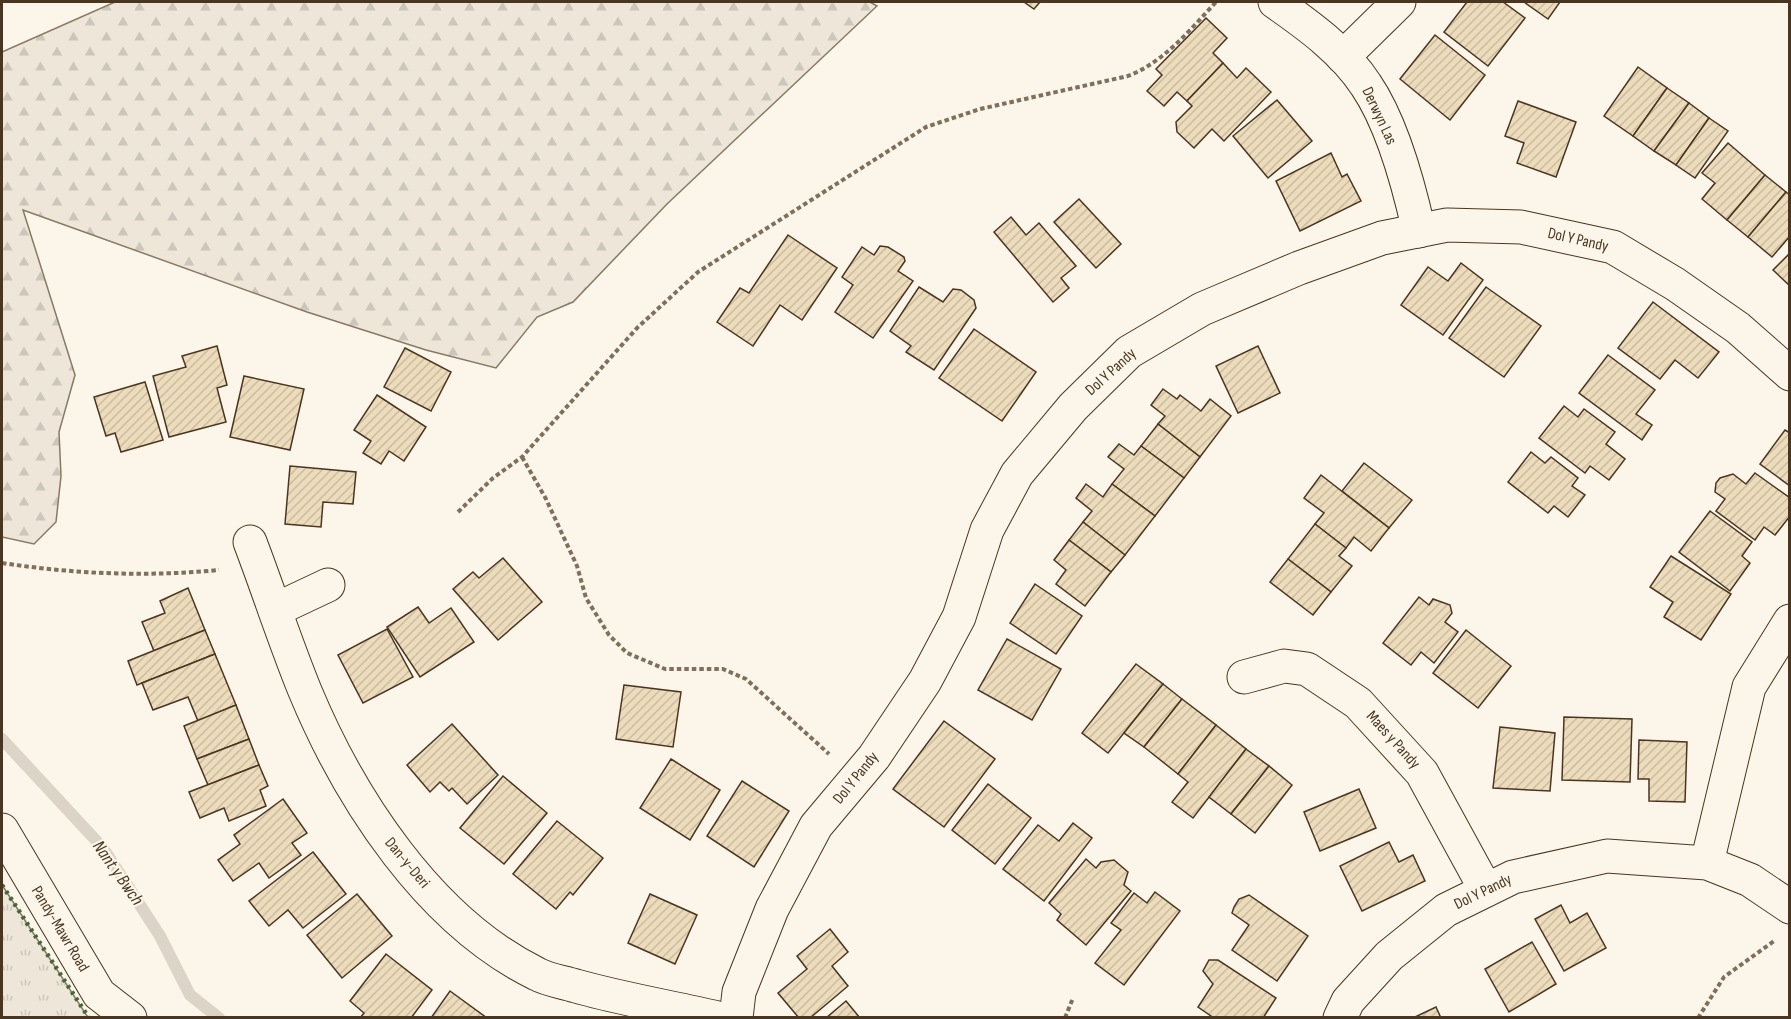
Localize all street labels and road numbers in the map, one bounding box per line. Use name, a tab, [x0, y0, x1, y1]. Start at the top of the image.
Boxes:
street label: Derwyn Las	[1357, 84, 1401, 148]
street label: Dol Y Pandy	[1546, 224, 1610, 256]
street label: Dol Y Pandy	[1082, 344, 1140, 400]
street label: Maes y Pandy	[1362, 707, 1424, 773]
street label: Dol Y Pandy	[829, 748, 883, 808]
street label: Dan-y-Deri	[380, 834, 434, 892]
street label: Dol Y Pandy	[1451, 870, 1515, 914]
street label: Pandy-Mawr Road	[27, 883, 93, 975]

